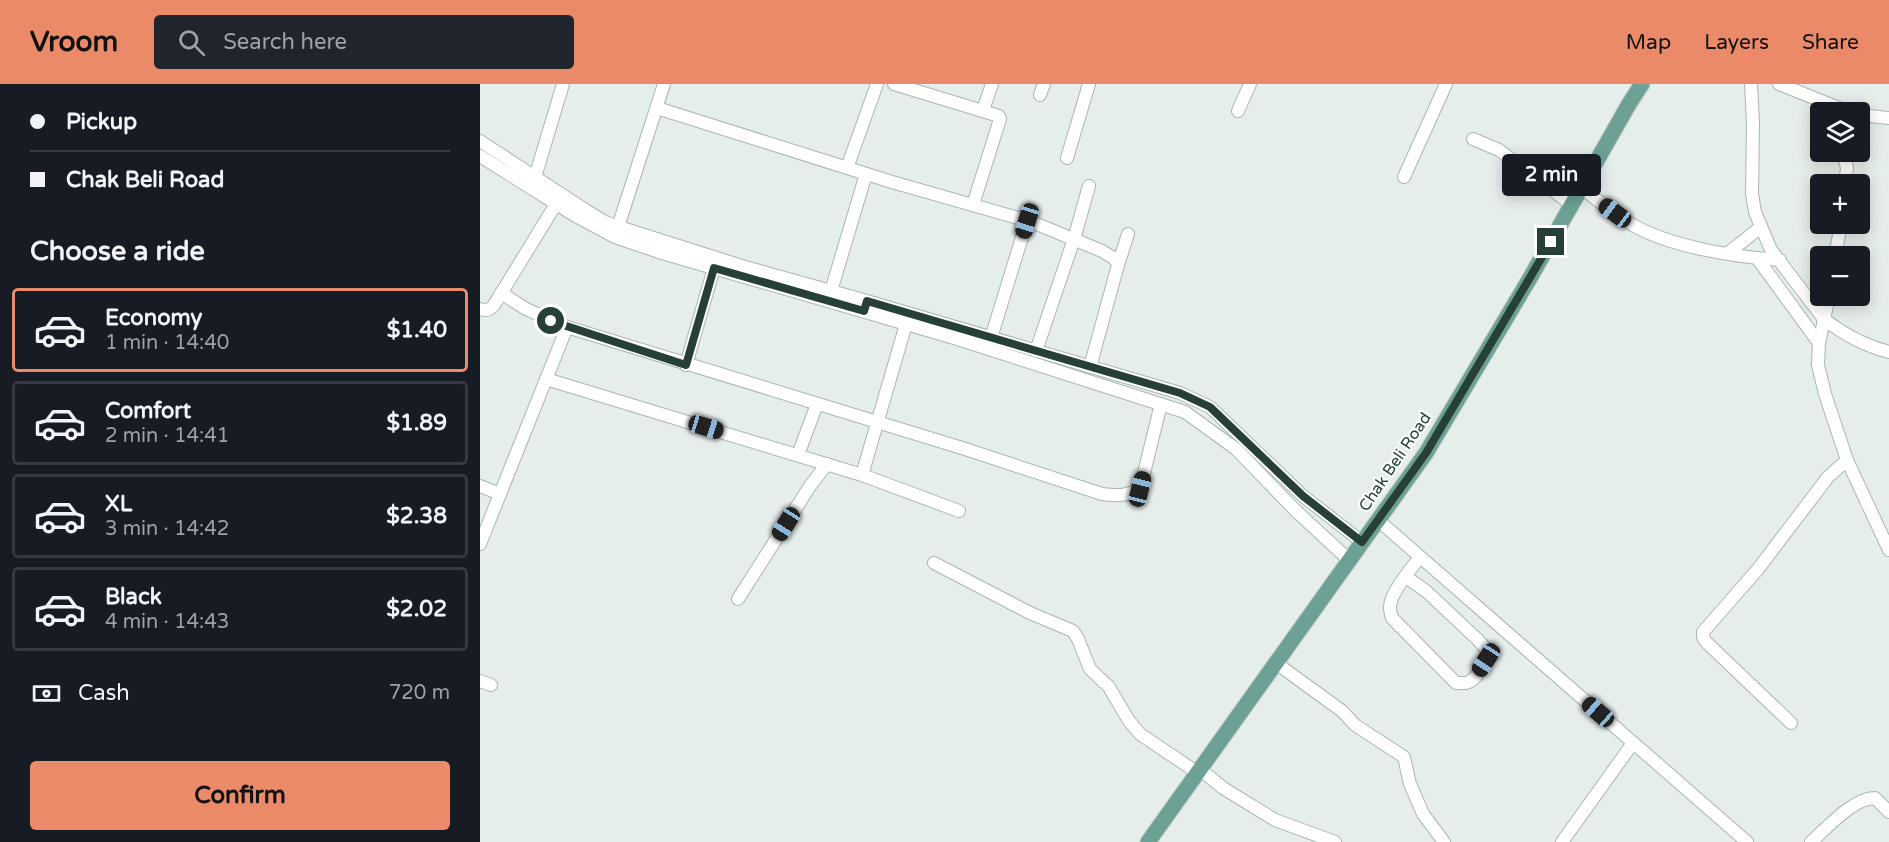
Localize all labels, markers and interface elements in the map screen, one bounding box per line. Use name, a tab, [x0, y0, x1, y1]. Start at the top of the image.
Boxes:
search box	[154, 15, 574, 69]
text: Vroom	[30, 25, 118, 59]
icon: search	[175, 26, 208, 59]
text: Search here	[223, 29, 347, 55]
text: Map	[1626, 30, 1671, 55]
text: Layers	[1704, 30, 1769, 55]
text: Share	[1802, 30, 1859, 55]
map controls	[1810, 102, 1870, 306]
button: layers	[1810, 102, 1870, 162]
text: Pickup	[66, 109, 137, 135]
callout: 2 min	[1502, 155, 1600, 197]
text: 2 min	[1525, 163, 1578, 187]
text: Chak Beli Road	[66, 167, 224, 193]
button: +	[1810, 174, 1870, 234]
car	[1595, 195, 1635, 231]
car	[1013, 201, 1041, 241]
route end	[1537, 228, 1564, 255]
text: Choose a ride	[30, 235, 205, 268]
button: −	[1810, 246, 1870, 306]
icon: car	[33, 303, 87, 357]
text: Economy	[105, 305, 202, 331]
route start	[537, 307, 564, 334]
text: $1.40	[387, 317, 447, 343]
text: 1 min · 14:40	[105, 331, 229, 355]
icon: car	[33, 396, 87, 450]
text: Comfort	[105, 398, 191, 424]
street label: Chak Beli Road	[1355, 409, 1435, 515]
text: $1.89	[386, 410, 447, 436]
car	[686, 413, 726, 441]
text: 2 min · 14:41	[105, 424, 229, 448]
car	[1127, 469, 1153, 509]
icon: car	[33, 489, 87, 543]
text: XL	[105, 491, 132, 517]
text: $2.38	[386, 503, 447, 529]
car	[769, 504, 803, 544]
text: 3 min · 14:42	[105, 517, 229, 541]
icon: car	[33, 582, 87, 636]
text: Black	[105, 584, 162, 610]
text: $2.02	[386, 596, 447, 622]
text: 4 min · 14:43	[105, 610, 229, 634]
car	[1469, 640, 1503, 680]
icon: cash	[30, 677, 63, 710]
text: Cash	[78, 680, 130, 706]
text: 720 m	[389, 681, 450, 705]
car	[1579, 693, 1617, 731]
button: Confirm	[30, 761, 450, 830]

